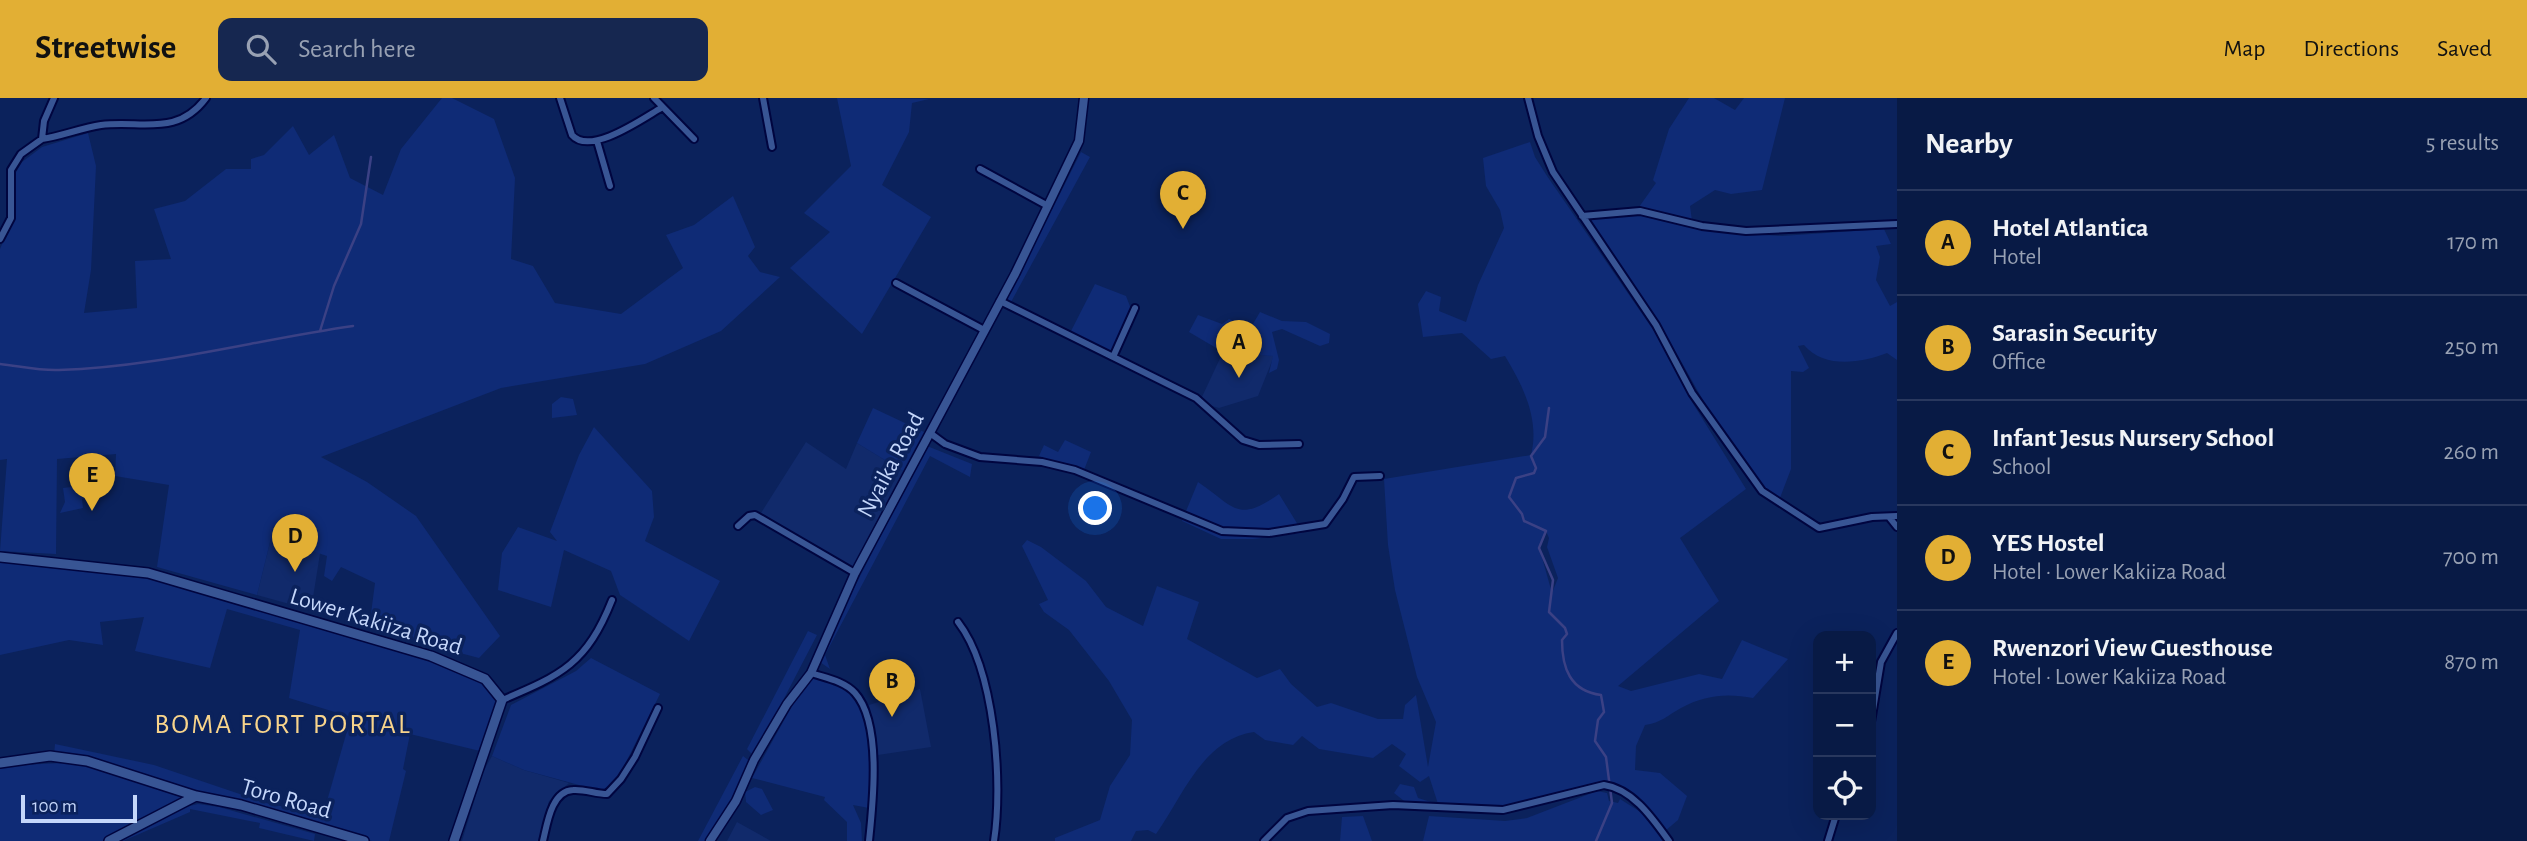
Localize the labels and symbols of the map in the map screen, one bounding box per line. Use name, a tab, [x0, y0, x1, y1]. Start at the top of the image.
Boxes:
pin: C	[1160, 171, 1206, 229]
pin: A	[1216, 320, 1262, 378]
street label: Nyaika Road	[853, 408, 929, 522]
pin: E	[69, 453, 115, 511]
your location	[1078, 491, 1112, 525]
pin: D	[272, 514, 318, 572]
street label: Lower Kakiiza Road	[287, 584, 465, 660]
pin: B	[869, 659, 915, 717]
district label: BOMA FORT PORTAL	[154, 711, 412, 739]
street label: Toro Road	[238, 775, 334, 823]
scale bar	[21, 792, 136, 824]

